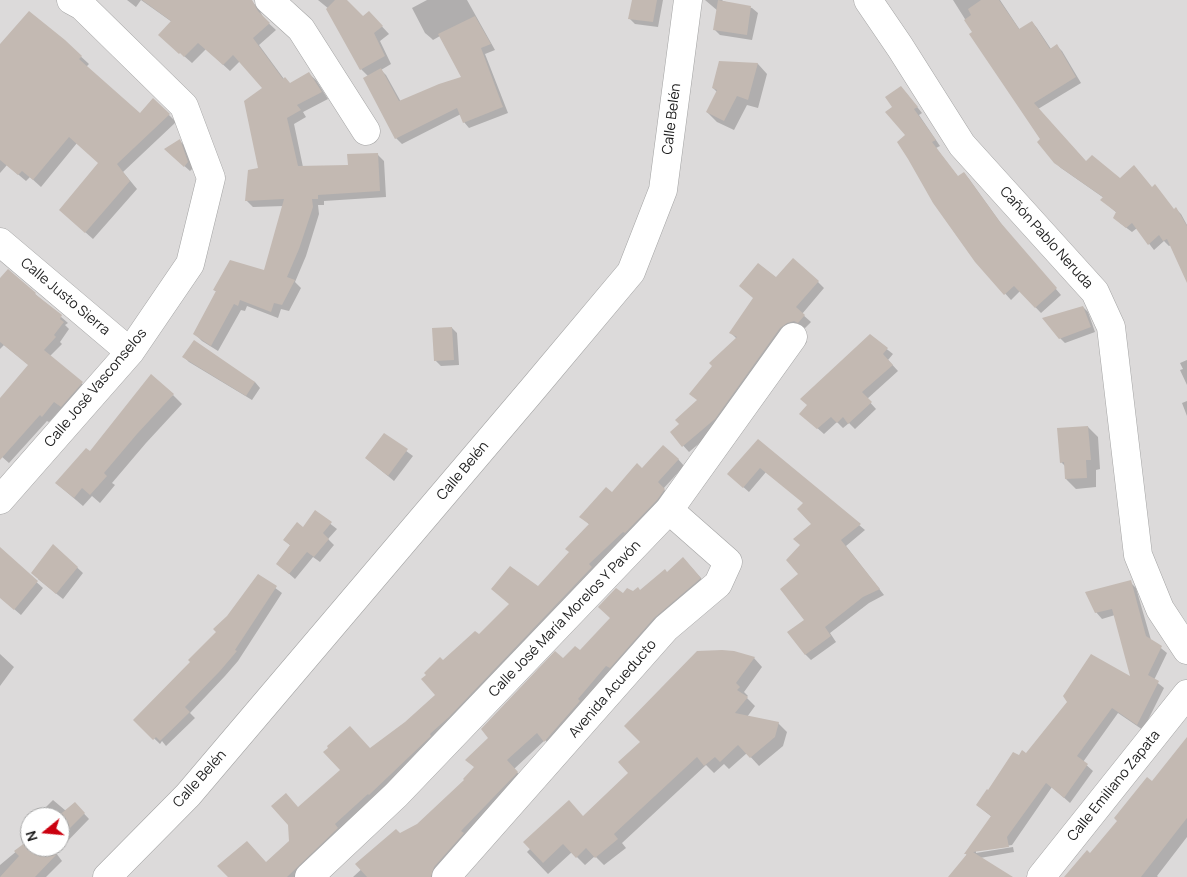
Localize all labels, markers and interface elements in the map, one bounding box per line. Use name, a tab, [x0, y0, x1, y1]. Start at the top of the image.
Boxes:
street label: Calle Belén	[659, 82, 685, 156]
street label: Cañón Pablo Neruda	[996, 184, 1096, 292]
street label: Calle Justo Sierra	[17, 255, 113, 339]
street label: Calle José Vasconselos	[41, 325, 151, 451]
street label: Calle Belén	[434, 438, 492, 504]
street label: Calle José María Morelos Y Pavón	[486, 537, 644, 701]
street label: Avenida Acueducto	[566, 636, 660, 742]
street label: Calle Emiliano Zapata	[1064, 727, 1164, 845]
street label: Calle Belén	[170, 747, 230, 811]
north arrow	[20, 807, 70, 857]
text: N	[21, 829, 42, 844]

